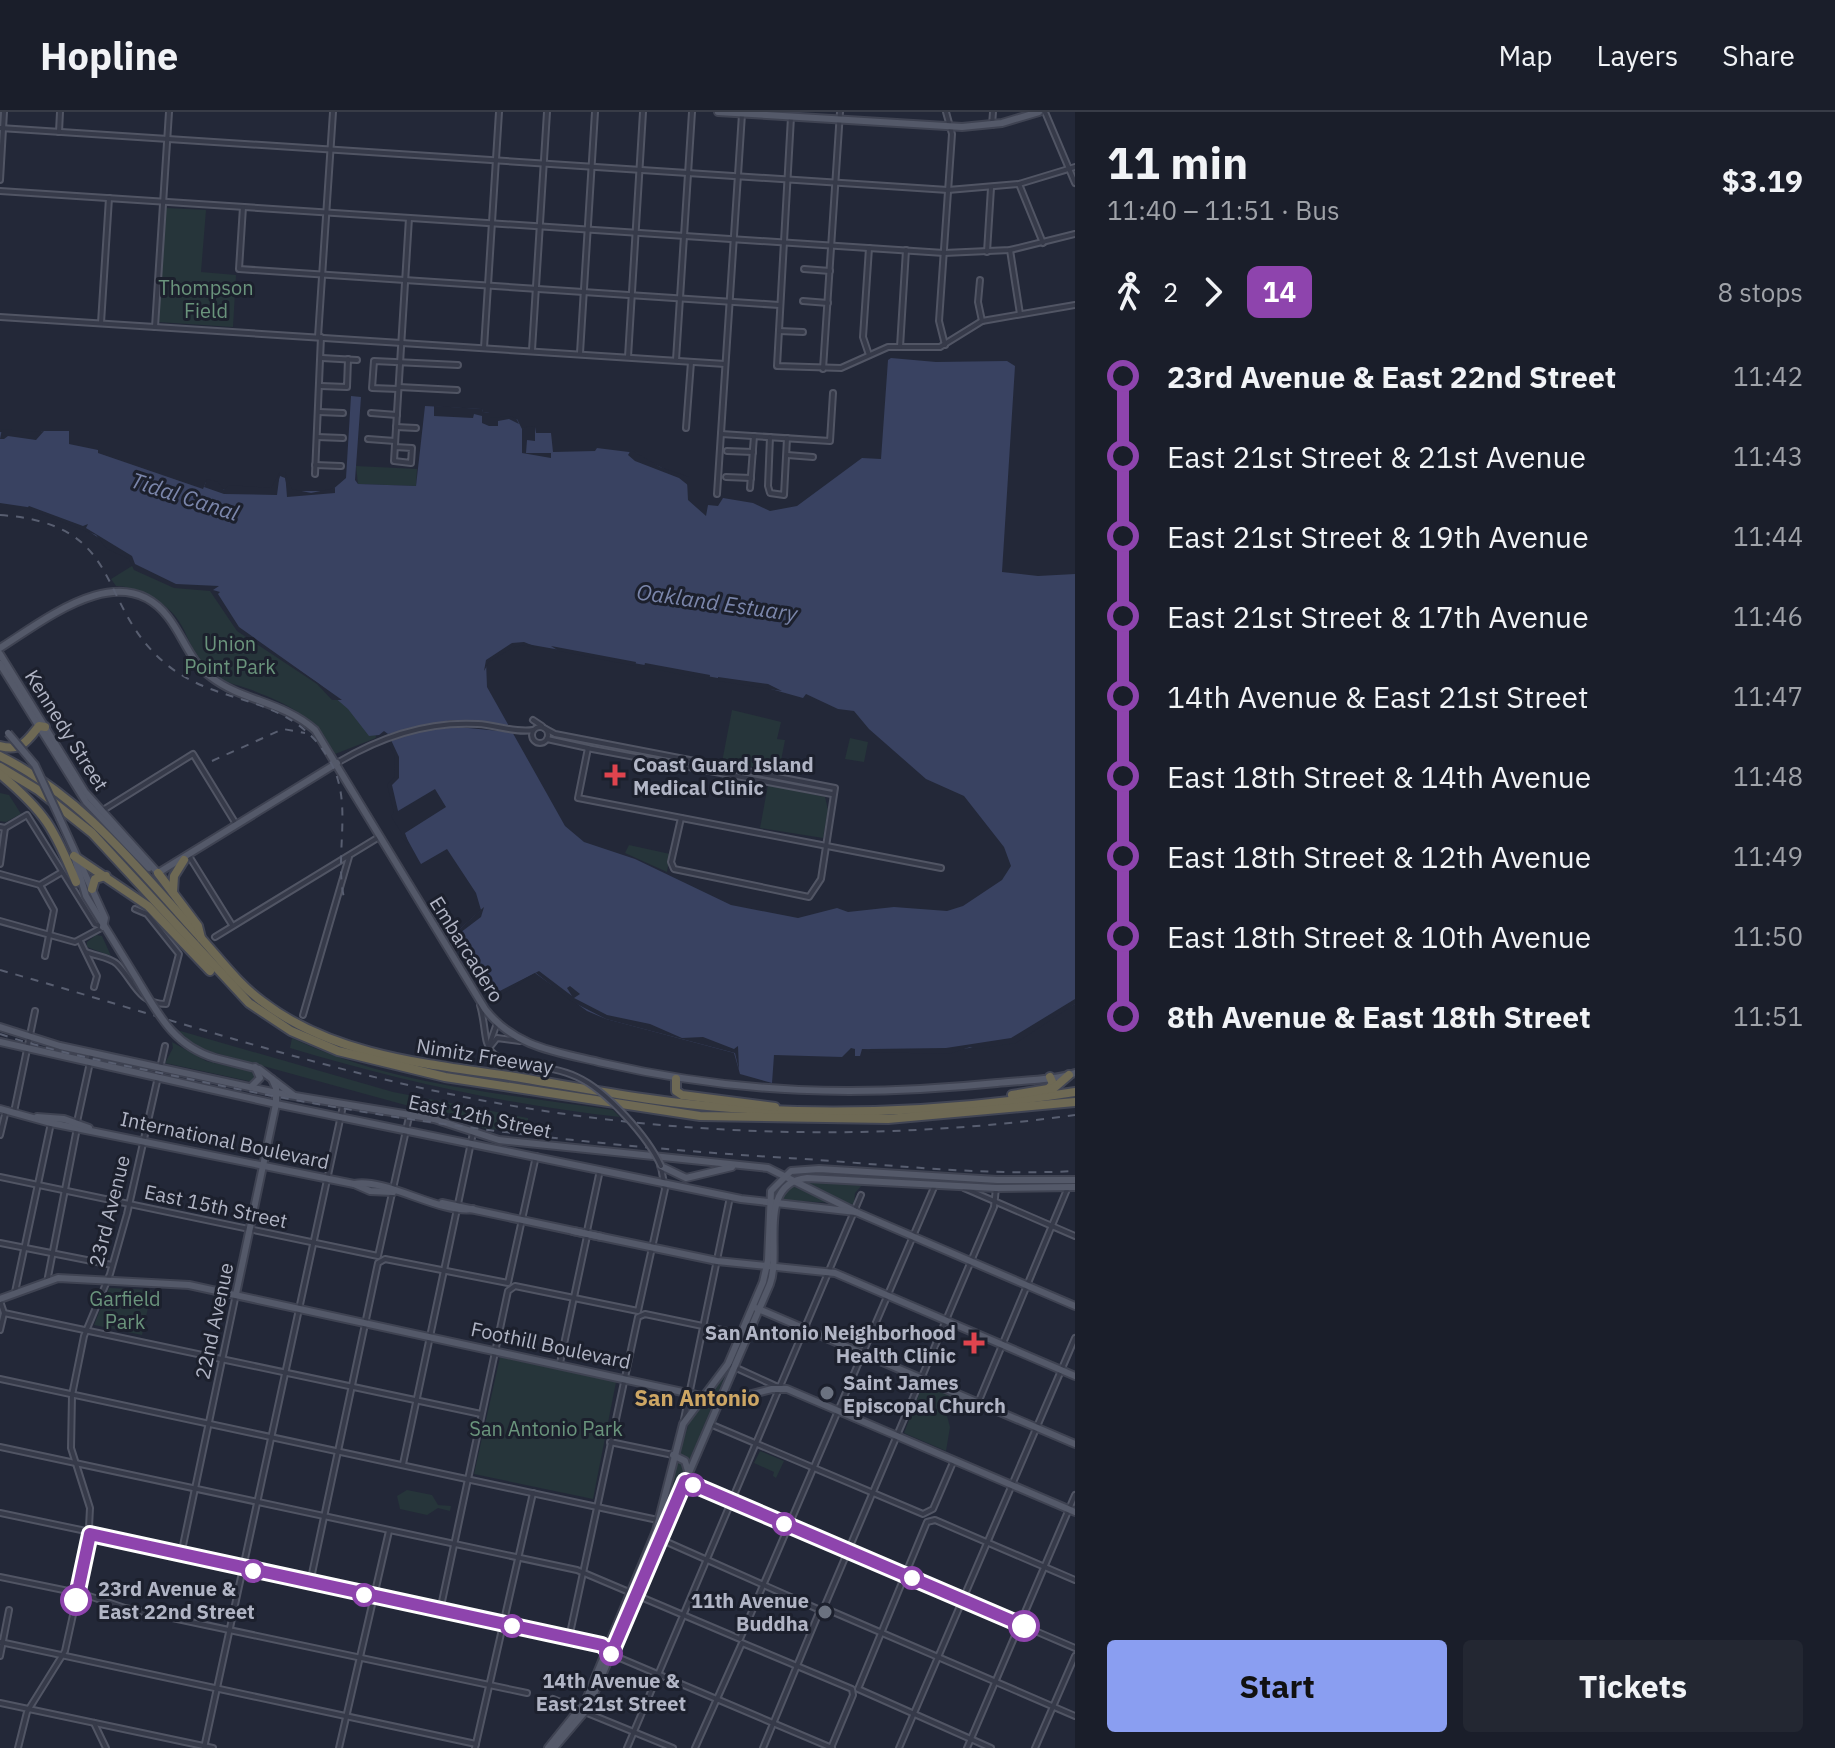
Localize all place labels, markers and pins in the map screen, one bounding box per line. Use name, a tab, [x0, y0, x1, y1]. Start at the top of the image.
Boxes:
place label: Coast Guard Island Medical Clinic	[633, 751, 814, 801]
marker: Coast Guard Island Medical Clinic	[604, 764, 626, 786]
place label: San Antonio Neighborhood Health Clinic	[705, 1319, 956, 1369]
marker: San Antonio Neighborhood Health Clinic	[963, 1332, 985, 1354]
place label: Saint James Episcopal Church	[843, 1369, 1006, 1419]
marker: Saint James Episcopal Church	[818, 1384, 836, 1402]
unlabelled marker	[682, 1474, 704, 1496]
unlabelled marker	[773, 1513, 795, 1535]
unlabelled marker	[242, 1560, 264, 1582]
unlabelled marker	[901, 1567, 923, 1589]
place label: 23rd Avenue & East 22nd Street	[98, 1575, 255, 1625]
unlabelled marker	[353, 1584, 375, 1606]
marker: 23rd Avenue & East 22nd Street	[61, 1585, 91, 1615]
place label: 11th Avenue Buddha	[691, 1587, 809, 1637]
marker: 11th Avenue Buddha	[816, 1603, 834, 1621]
unlabelled marker	[1009, 1611, 1039, 1641]
unlabelled marker	[501, 1615, 523, 1637]
marker: 14th Avenue & East 21st Street	[600, 1643, 622, 1665]
place label: 14th Avenue & East 21st Street	[536, 1667, 686, 1717]

